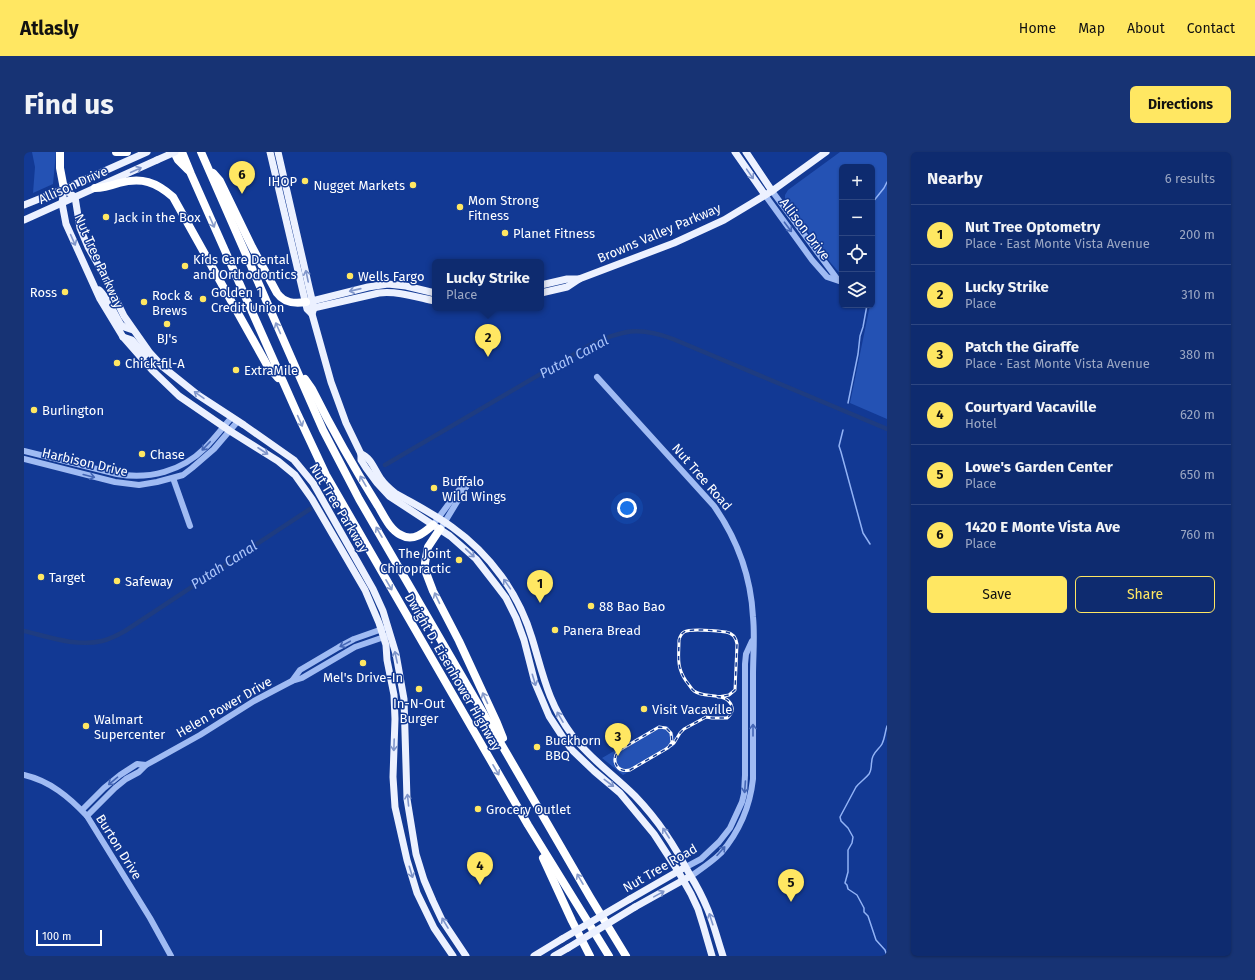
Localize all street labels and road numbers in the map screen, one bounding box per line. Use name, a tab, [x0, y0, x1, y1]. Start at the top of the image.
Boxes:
street label: Allison Drive	[36, 163, 110, 207]
street label: Allison Drive	[777, 195, 833, 263]
street label: Browns Valley Parkway	[595, 200, 724, 266]
street label: Nut Tree Parkway	[72, 212, 127, 311]
street label: Nut Tree Road	[669, 441, 735, 513]
street label: Harbison Drive	[41, 445, 129, 479]
street label: Nut Tree Parkway	[307, 461, 372, 556]
street label: Dwight D. Eisenhower Highway	[402, 591, 505, 754]
street label: Helen Power Drive	[174, 674, 274, 740]
street label: Burton Drive	[93, 812, 145, 882]
street label: Nut Tree Road	[620, 841, 700, 895]

